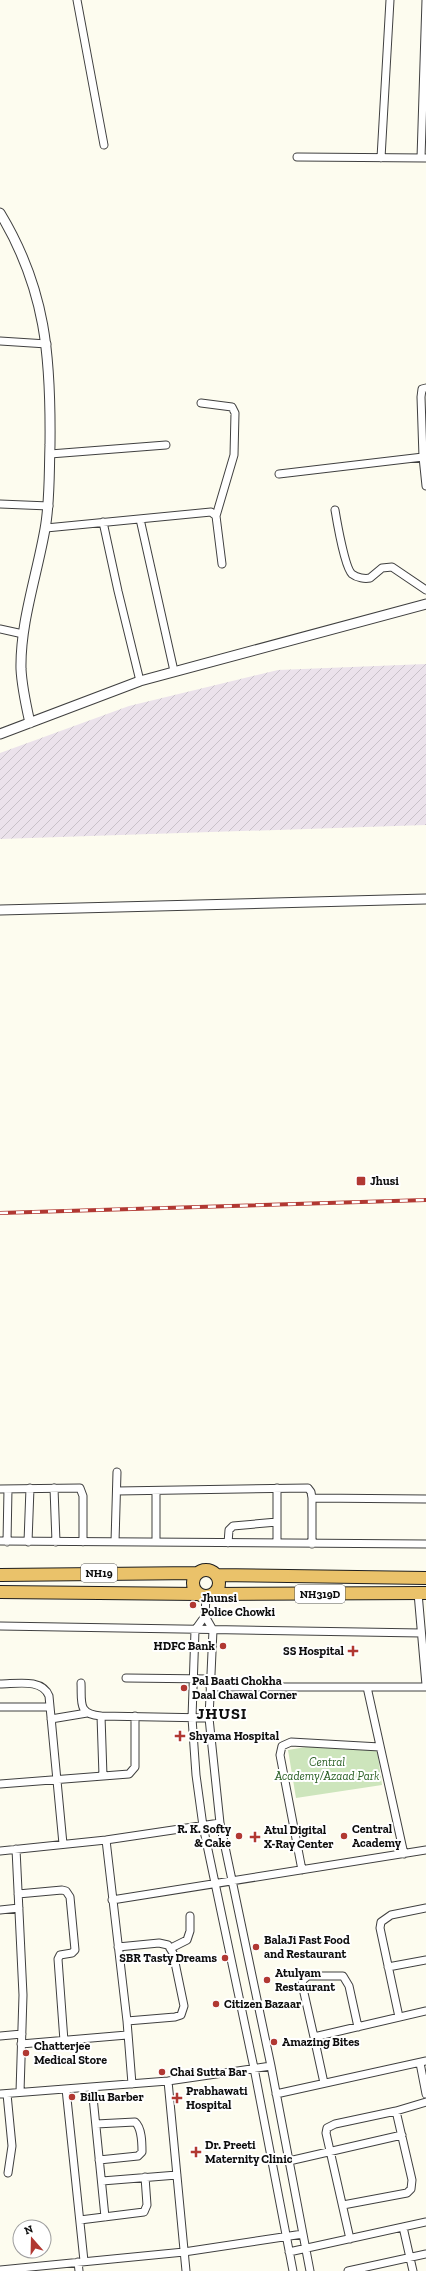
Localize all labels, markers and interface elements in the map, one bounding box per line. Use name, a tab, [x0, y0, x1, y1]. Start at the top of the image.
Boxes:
place label: Jhusi	[370, 1174, 399, 1188]
marker: Jhusi	[355, 1175, 367, 1187]
road number: NH19	[81, 1564, 117, 1582]
road number: NH319D	[295, 1585, 345, 1603]
place label: Jhunsi Police Chowki	[201, 1591, 275, 1619]
marker: Jhunsi Police Chowki	[188, 1600, 198, 1610]
place label: HDFC Bank	[154, 1639, 215, 1653]
marker: HDFC Bank	[218, 1641, 228, 1651]
place label: SS Hospital	[283, 1644, 345, 1658]
marker: SS Hospital	[347, 1645, 359, 1657]
place label: Pal Baati Chokha Daal Chawal Corner	[192, 1674, 298, 1702]
marker: Pal Baati Chokha Daal Chawal Corner	[179, 1683, 189, 1693]
district label: JHUSI	[196, 1704, 248, 1723]
place label: Shyama Hospital	[189, 1729, 280, 1743]
marker: Shyama Hospital	[174, 1730, 186, 1742]
park label: Central Academy/Azaad Park	[274, 1755, 380, 1783]
place label: R. K. Softy & Cake	[177, 1822, 232, 1850]
place label: Central Academy	[352, 1822, 402, 1850]
place label: Atul Digital X-Ray Center	[264, 1823, 334, 1851]
marker: R. K. Softy & Cake	[234, 1831, 244, 1841]
marker: Atul Digital X-Ray Center	[249, 1831, 261, 1843]
marker: Central Academy	[339, 1831, 349, 1841]
place label: BalaJi Fast Food and Restaurant	[264, 1933, 350, 1961]
marker: BalaJi Fast Food and Restaurant	[251, 1942, 261, 1952]
place label: SBR Tasty Dreams	[119, 1951, 217, 1965]
marker: SBR Tasty Dreams	[220, 1953, 230, 1963]
place label: Atulyam Restaurant	[275, 1966, 335, 1994]
marker: Atulyam Restaurant	[262, 1975, 272, 1985]
place label: Citizen Bazaar	[224, 1997, 302, 2011]
marker: Citizen Bazaar	[211, 1999, 221, 2009]
place label: Amazing Bites	[282, 2035, 360, 2049]
marker: Amazing Bites	[269, 2037, 279, 2047]
place label: Chatterjee Medical Store	[34, 2039, 107, 2067]
marker: Chatterjee Medical Store	[21, 2048, 31, 2058]
place label: Chai Sutta Bar	[170, 2065, 248, 2079]
marker: Chai Sutta Bar	[157, 2067, 167, 2077]
place label: Prabhawati Hospital	[186, 2084, 248, 2112]
place label: Billu Barber	[80, 2090, 144, 2104]
marker: Billu Barber	[67, 2092, 77, 2102]
marker: Prabhawati Hospital	[171, 2092, 183, 2104]
place label: Dr. Preeti Maternity Clinic	[205, 2138, 293, 2166]
marker: Dr. Preeti Maternity Clinic	[190, 2146, 202, 2158]
north arrow	[12, 2219, 52, 2259]
text: N	[23, 2222, 35, 2238]

